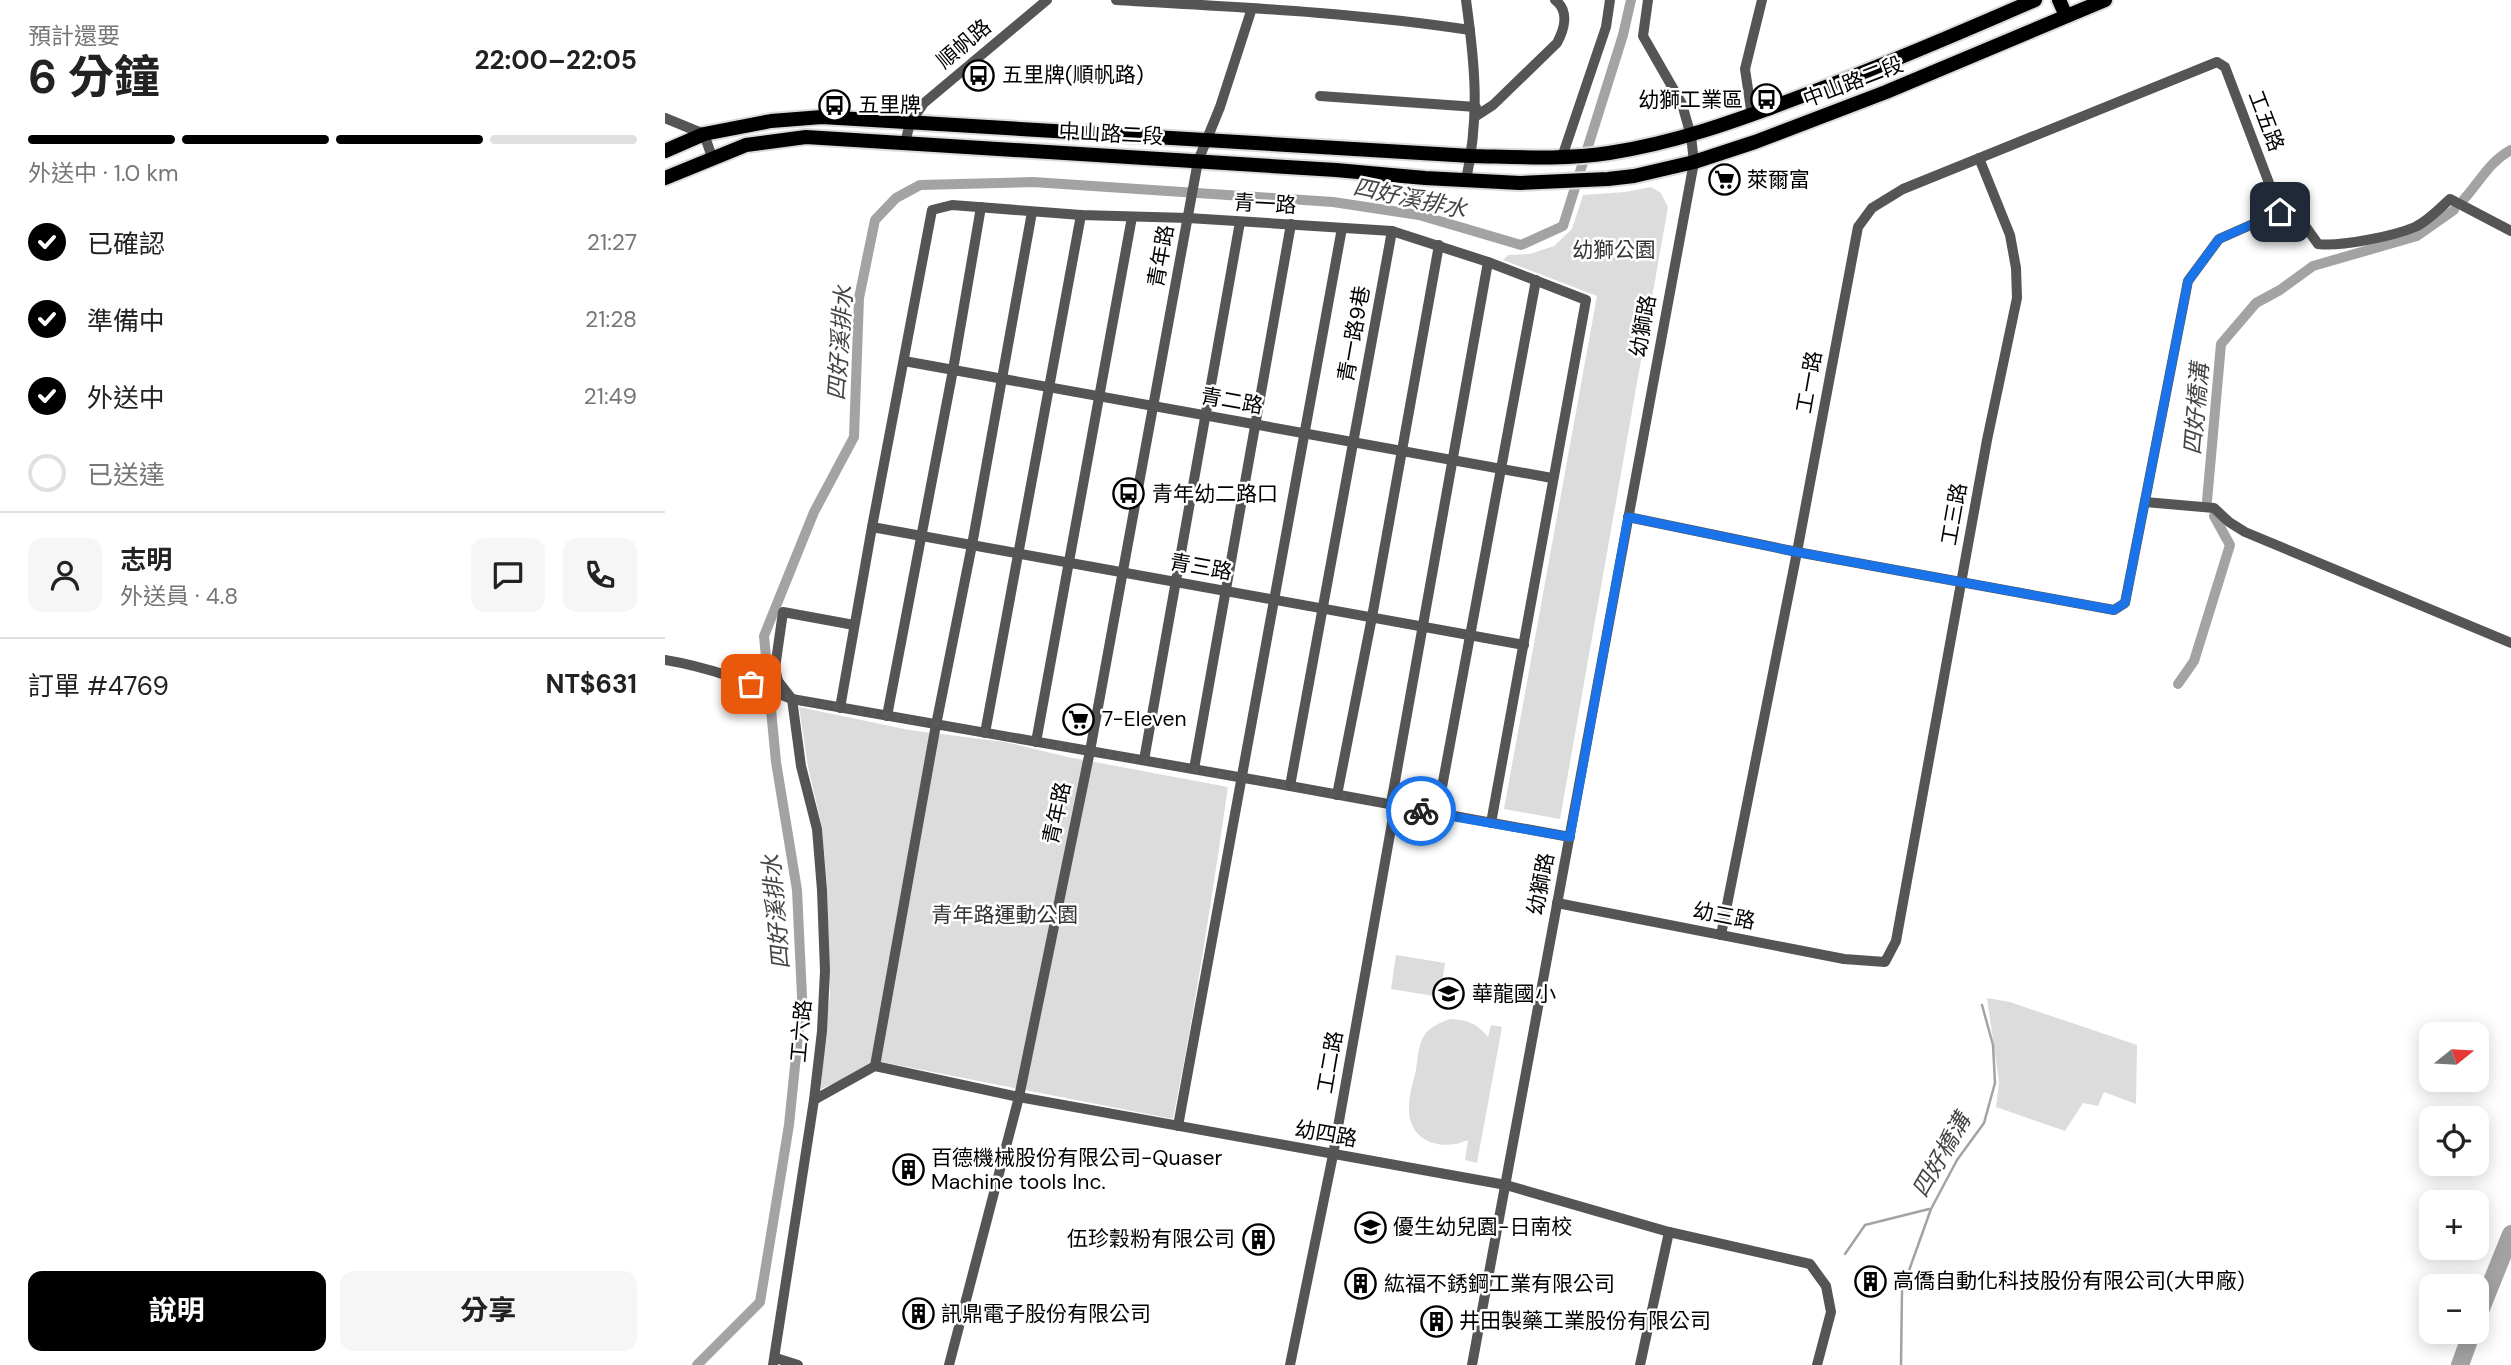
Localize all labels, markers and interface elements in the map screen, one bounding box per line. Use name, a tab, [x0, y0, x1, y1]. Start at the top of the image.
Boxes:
street label: 順帆路	[931, 13, 997, 75]
text: 預計還要	[28, 21, 120, 51]
text: 22:00–22:05	[475, 43, 637, 77]
text: 6 分鐘	[28, 47, 160, 107]
street label: 中山路二段	[1799, 50, 1907, 114]
bus stop icon: 五里牌(順帆路)	[962, 58, 996, 92]
place label: 五里牌(順帆路)	[1002, 61, 1144, 89]
bus stop icon: 幼獅工業區	[1749, 83, 1783, 117]
place label: 幼獅工業區	[1638, 86, 1743, 114]
street label: 工五路	[2242, 87, 2290, 155]
bus stop icon: 五里牌	[818, 88, 852, 122]
place label: 五里牌	[858, 91, 921, 119]
street label: 中山路二段	[1058, 117, 1164, 151]
text: 外送中 · 1.0 km	[28, 158, 179, 188]
supermarket icon: 萊爾富	[1707, 163, 1741, 197]
place label: 萊爾富	[1747, 166, 1810, 194]
water label: 四好溪排水	[1351, 171, 1470, 225]
pin	[2250, 182, 2310, 242]
street label: 青一路	[1233, 188, 1297, 220]
icon: home	[2261, 193, 2299, 231]
icon: check	[28, 223, 66, 261]
street label: 青年路	[1142, 223, 1180, 289]
text: 已確認	[87, 227, 165, 261]
text: 21:27	[587, 227, 637, 257]
park label: 幼獅公園	[1572, 236, 1656, 264]
water label: 四好溪排水	[821, 284, 859, 401]
street label: 青一路9巷	[1332, 284, 1376, 384]
street label: 幼獅路	[1624, 293, 1662, 359]
icon: check	[28, 300, 66, 338]
text: 準備中	[87, 304, 165, 338]
text: 21:28	[585, 304, 637, 334]
street label: 工一路	[1790, 349, 1828, 415]
water label: 四好橋溝	[2177, 359, 2215, 456]
icon: check	[28, 377, 66, 415]
text: 外送中	[87, 381, 165, 415]
text: 21:49	[584, 381, 637, 411]
street label: 青二路	[1199, 382, 1265, 420]
text: 已送達	[87, 458, 165, 492]
bus stop icon: 青年幼二路口	[1112, 477, 1146, 511]
place label: 青年幼二路口	[1152, 480, 1278, 508]
street label: 工三路	[1935, 481, 1973, 547]
button: person	[28, 538, 102, 612]
button: chat	[471, 538, 545, 612]
button: phone	[563, 538, 637, 612]
text: 志明	[120, 543, 172, 577]
street label: 青三路	[1168, 548, 1234, 586]
text: 外送員 · 4.8	[120, 581, 238, 611]
pin	[721, 654, 781, 714]
icon: bag	[732, 665, 770, 703]
text: NT$631	[546, 667, 637, 701]
text: 訂單 #4769	[28, 669, 169, 703]
supermarket icon: 7-Eleven	[1062, 702, 1096, 736]
place label: 7-Eleven	[1102, 705, 1186, 733]
courier	[1386, 776, 1456, 846]
street label: 青年路	[1037, 779, 1077, 847]
icon: bike	[1402, 792, 1440, 830]
street label: 幼獅路	[1521, 850, 1561, 918]
water label: 四好溪排水	[756, 852, 796, 971]
street label: 幼三路	[1690, 896, 1758, 936]
park label: 青年路運動公園	[932, 901, 1079, 929]
school or university icon: 華龍國小	[1432, 977, 1466, 1011]
place label: 華龍國小	[1472, 980, 1556, 1008]
street label: 工六路	[784, 998, 818, 1064]
north arrow	[2419, 1022, 2489, 1092]
map controls	[2419, 1022, 2489, 1344]
street label: 工二路	[1311, 1029, 1349, 1095]
water label: 四好橋溝	[1905, 1105, 1978, 1202]
button: locate	[2419, 1106, 2489, 1176]
street label: 幼四路	[1293, 1115, 1359, 1153]
place label: 百德機械股份有限公司-Quaser Machine tools Inc.	[931, 1144, 1223, 1196]
building icon: 百德機械股份有限公司-Quaser Machine tools Inc.	[891, 1153, 925, 1187]
button: +	[2419, 1190, 2489, 1260]
school or university icon: 優生幼兒園-日南校	[1353, 1210, 1387, 1244]
place label: 優生幼兒園-日南校	[1393, 1213, 1572, 1241]
building icon: 伍珍穀粉有限公司	[1241, 1222, 1275, 1256]
place label: 伍珍穀粉有限公司	[1067, 1225, 1235, 1253]
building icon: 高僑自動化科技股份有限公司(大甲廠)	[1853, 1264, 1887, 1298]
building icon: 紘福不銹鋼工業有限公司	[1344, 1267, 1378, 1301]
place label: 高僑自動化科技股份有限公司(大甲廠)	[1893, 1267, 2245, 1295]
place label: 紘福不銹鋼工業有限公司	[1384, 1270, 1615, 1298]
button: 說明	[28, 1271, 326, 1351]
button: 分享	[340, 1271, 637, 1351]
button: −	[2419, 1274, 2489, 1344]
building icon: 訊鼎電子股份有限公司	[901, 1297, 935, 1331]
place label: 訊鼎電子股份有限公司	[941, 1300, 1151, 1328]
building icon: 井田製藥工業股份有限公司	[1419, 1304, 1453, 1338]
place label: 井田製藥工業股份有限公司	[1459, 1307, 1711, 1335]

